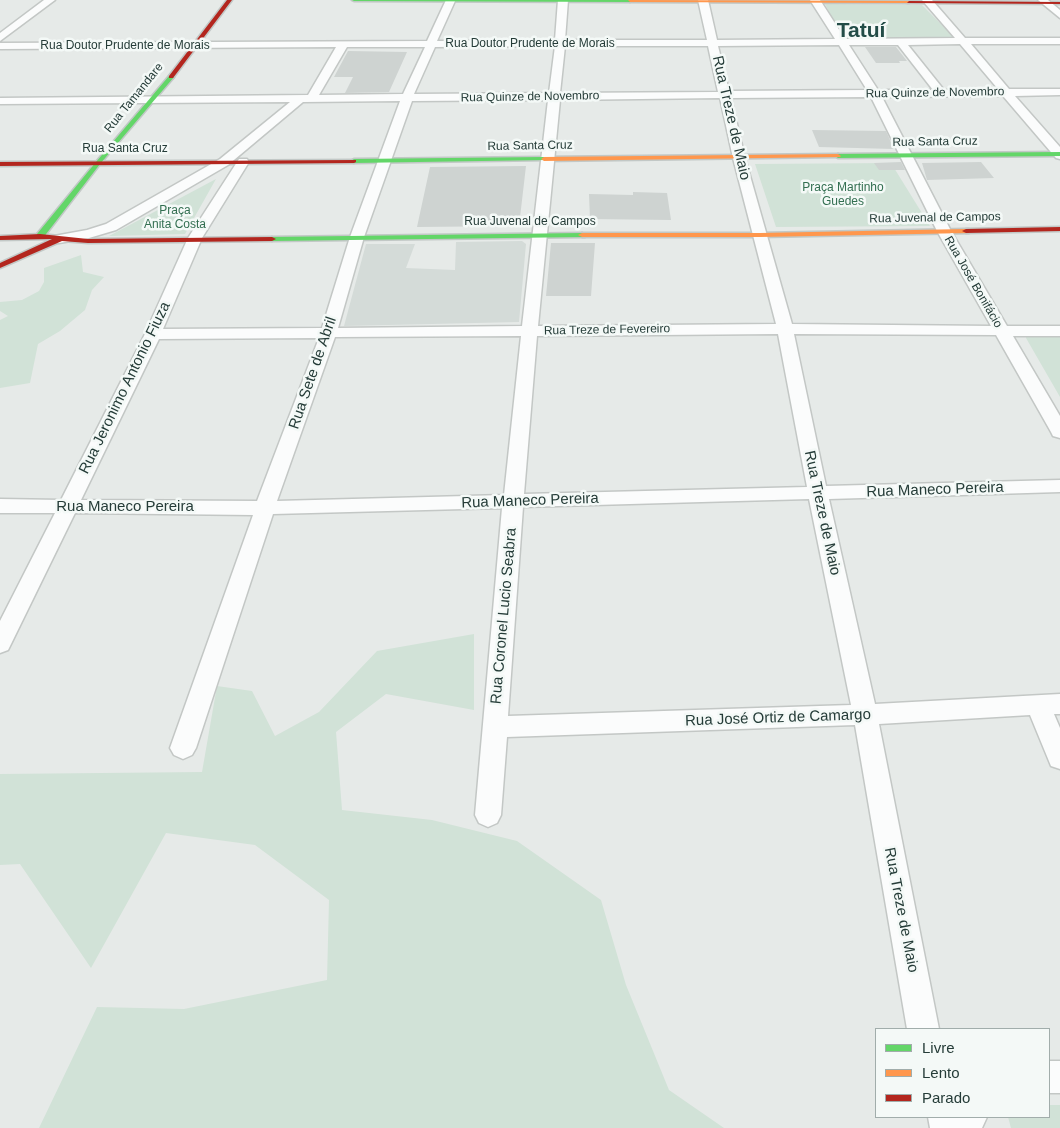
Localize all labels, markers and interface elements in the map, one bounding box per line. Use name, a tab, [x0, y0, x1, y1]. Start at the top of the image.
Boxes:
district label: Tatuí	[837, 18, 885, 44]
street label: Rua Doutor Prudente de Morais	[445, 37, 615, 51]
street label: Rua Doutor Prudente de Morais	[40, 39, 210, 53]
street label: Rua Treze de Maio	[708, 54, 754, 182]
street label: Rua Tamandare	[102, 60, 166, 136]
street label: Rua Quinze de Novembro	[866, 85, 1004, 101]
street label: Rua Quinze de Novembro	[461, 89, 599, 105]
street label: Rua Santa Cruz	[892, 134, 978, 150]
street label: Rua Santa Cruz	[487, 138, 573, 154]
street label: Rua Santa Cruz	[82, 142, 168, 156]
park label: Praça Martinho Guedes	[802, 181, 884, 209]
park label: Praça Anita Costa	[144, 204, 206, 232]
street label: Rua Juvenal de Campos	[869, 210, 1001, 226]
street label: Rua Juvenal de Campos	[464, 215, 596, 229]
street label: Rua José Bonifácio	[941, 234, 1005, 330]
street label: Rua Jeronimo Antonio Fiuza	[75, 299, 175, 477]
street label: Rua Sete de Abril	[285, 314, 341, 432]
street label: Rua Treze de Fevereiro	[544, 322, 670, 338]
street label: Rua Treze de Maio	[800, 449, 844, 577]
street label: Rua Maneco Pereira	[866, 479, 1004, 501]
street label: Rua Maneco Pereira	[461, 490, 599, 512]
street label: Rua Maneco Pereira	[56, 498, 194, 516]
street label: Rua Coronel Lucio Seabra	[487, 527, 521, 705]
street label: Rua José Ortiz de Camargo	[685, 706, 871, 730]
street label: Rua Treze de Maio	[880, 846, 922, 974]
legend	[875, 1028, 1050, 1118]
text: Livre	[922, 1039, 955, 1056]
text: Lento	[922, 1064, 960, 1081]
text: Parado	[922, 1089, 970, 1106]

